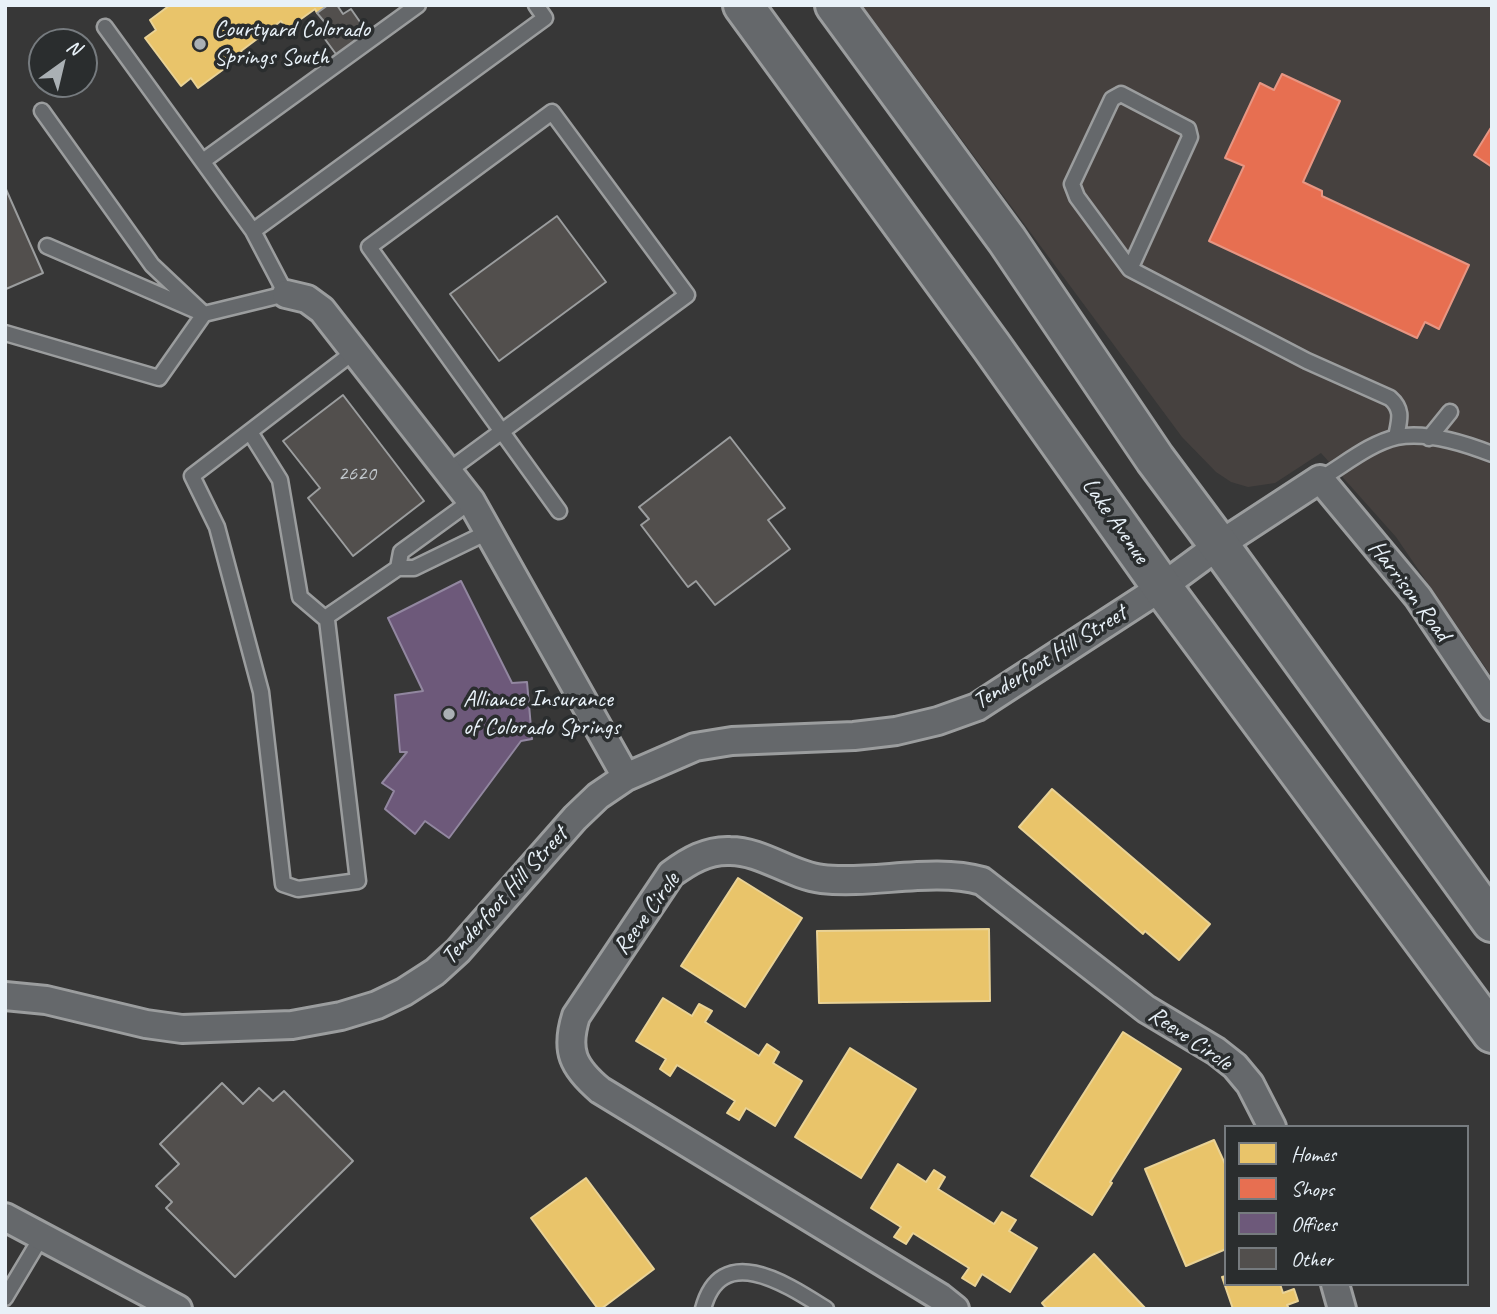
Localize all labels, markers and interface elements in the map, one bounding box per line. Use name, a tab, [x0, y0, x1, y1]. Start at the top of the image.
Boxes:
place label: Courtyard Colorado Springs South	[214, 16, 370, 72]
north arrow	[28, 28, 98, 98]
text: N	[62, 34, 85, 60]
marker: Courtyard Colorado Springs South	[192, 36, 208, 52]
house number: 2620	[338, 461, 376, 487]
street label: Lake Avenue	[1075, 473, 1155, 569]
street label: Harrison Road	[1362, 535, 1456, 647]
street label: Tenderfoot Hill Street	[968, 599, 1132, 717]
place label: Alliance Insurance of Colorado Springs	[463, 686, 620, 742]
marker: Alliance Insurance of Colorado Springs	[441, 706, 457, 722]
street label: Tenderfoot Hill Street	[436, 821, 574, 971]
street label: Reeve Circle	[608, 867, 686, 961]
street label: Reeve Circle	[1143, 1001, 1237, 1077]
legend	[1224, 1125, 1469, 1286]
text: Homes	[1291, 1141, 1336, 1167]
text: Shops	[1291, 1176, 1334, 1202]
text: Offices	[1291, 1211, 1337, 1237]
text: Other	[1291, 1246, 1333, 1272]

